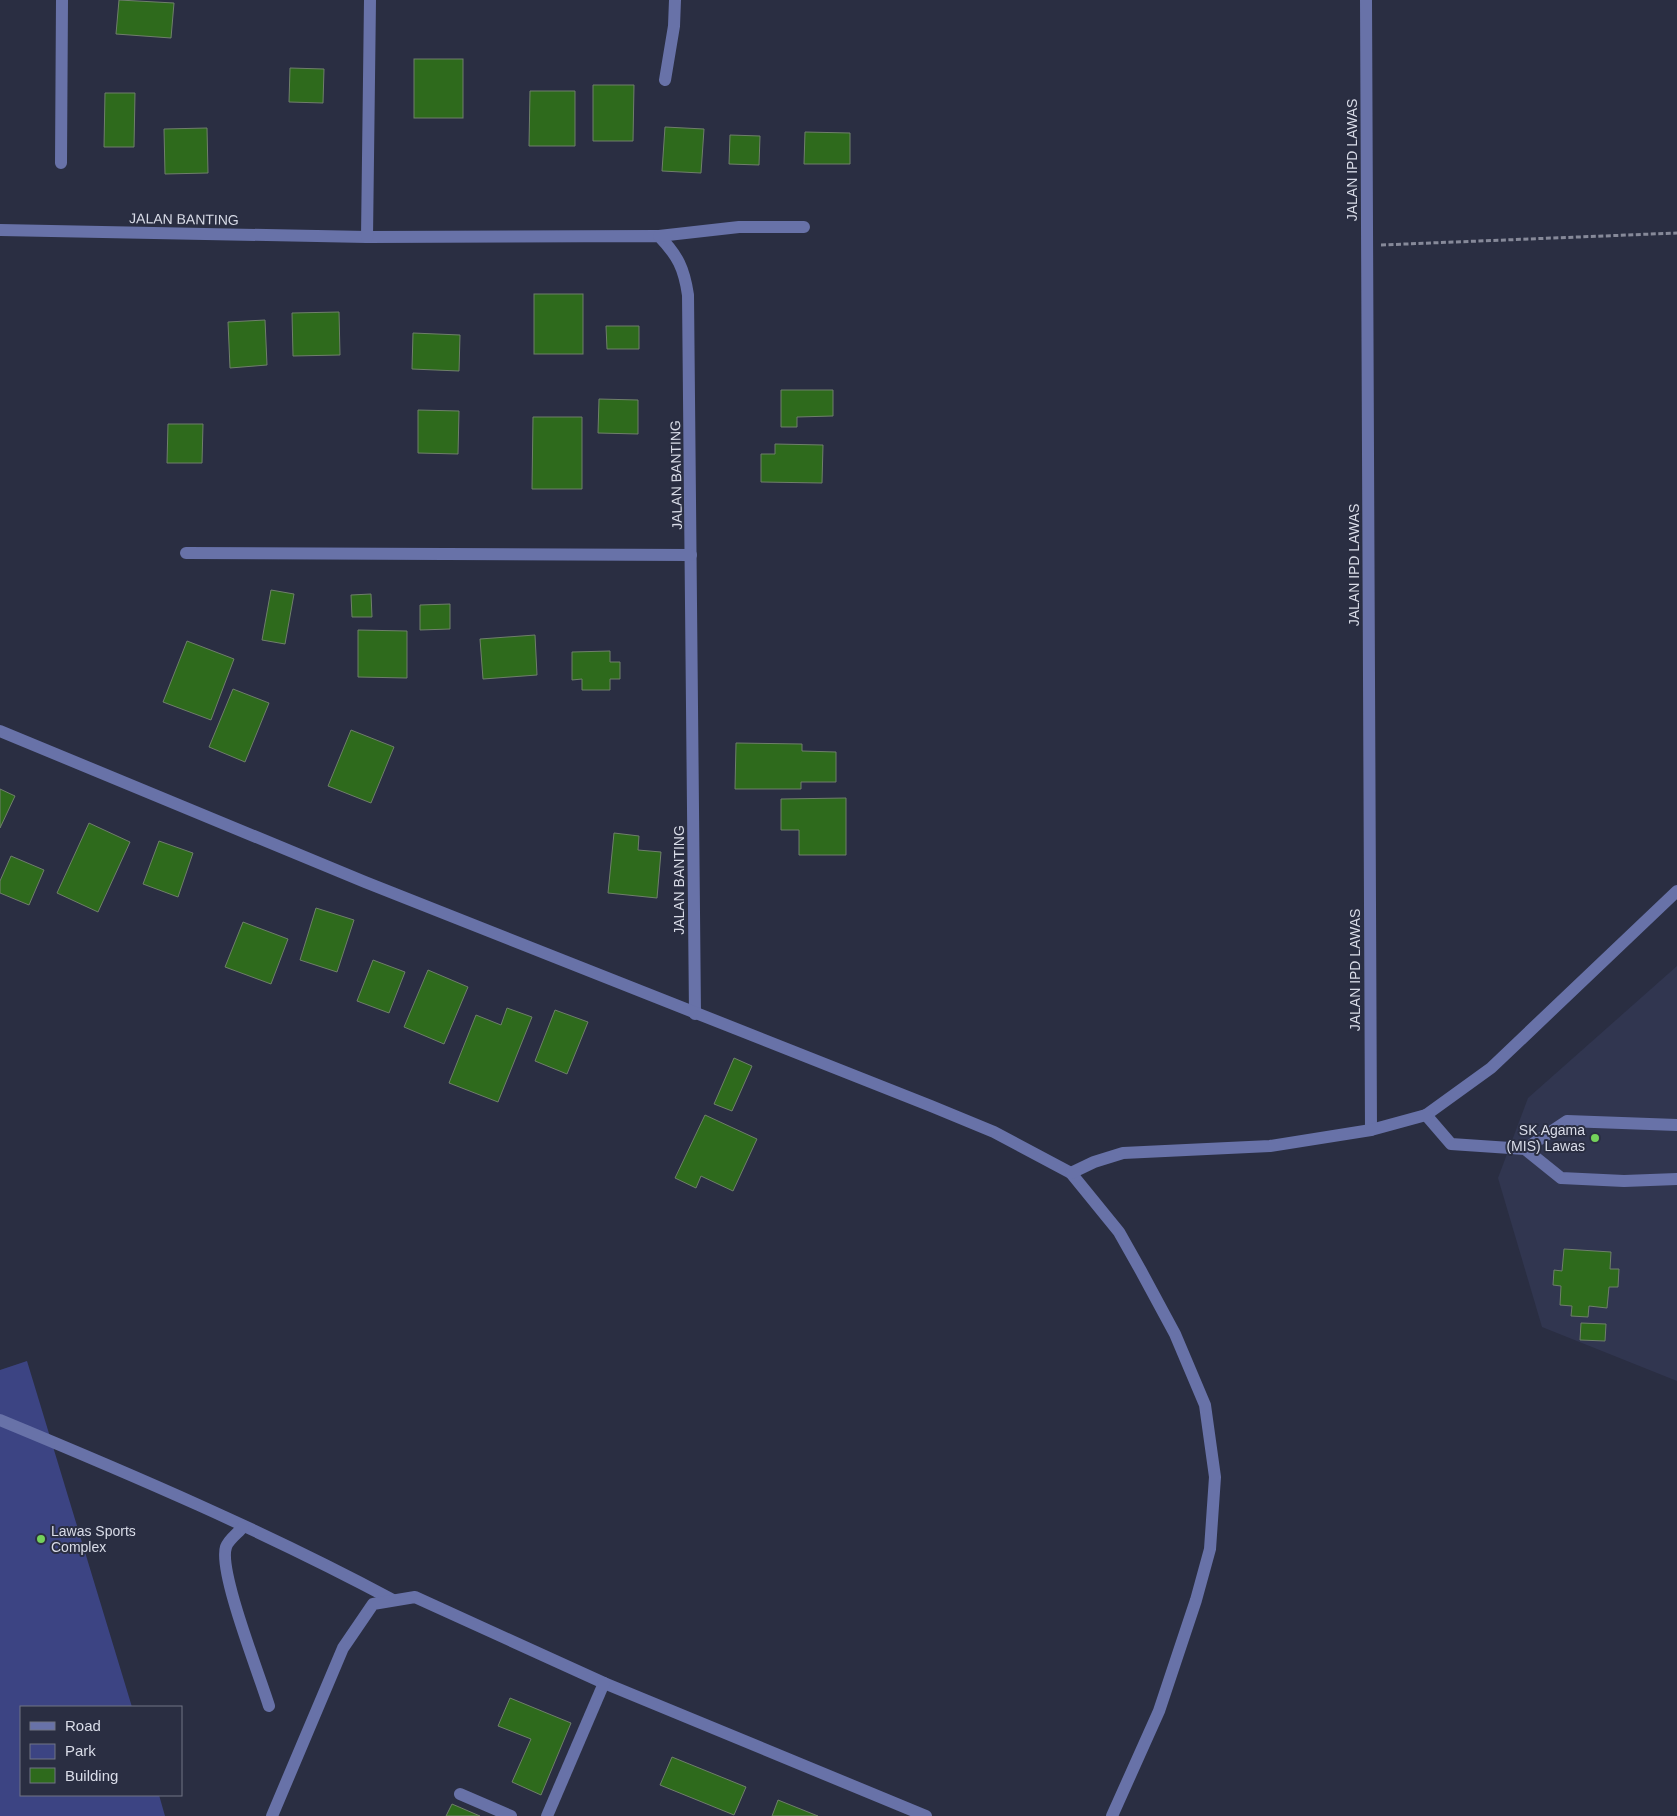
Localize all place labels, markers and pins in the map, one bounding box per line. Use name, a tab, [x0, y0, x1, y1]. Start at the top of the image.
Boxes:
place label: SK Agama (MIS) Lawas	[1506, 1122, 1585, 1154]
marker: SK Agama (MIS) Lawas	[1589, 1132, 1601, 1144]
place label: Lawas Sports Complex	[51, 1523, 136, 1555]
marker: Lawas Sports Complex	[35, 1533, 47, 1545]

